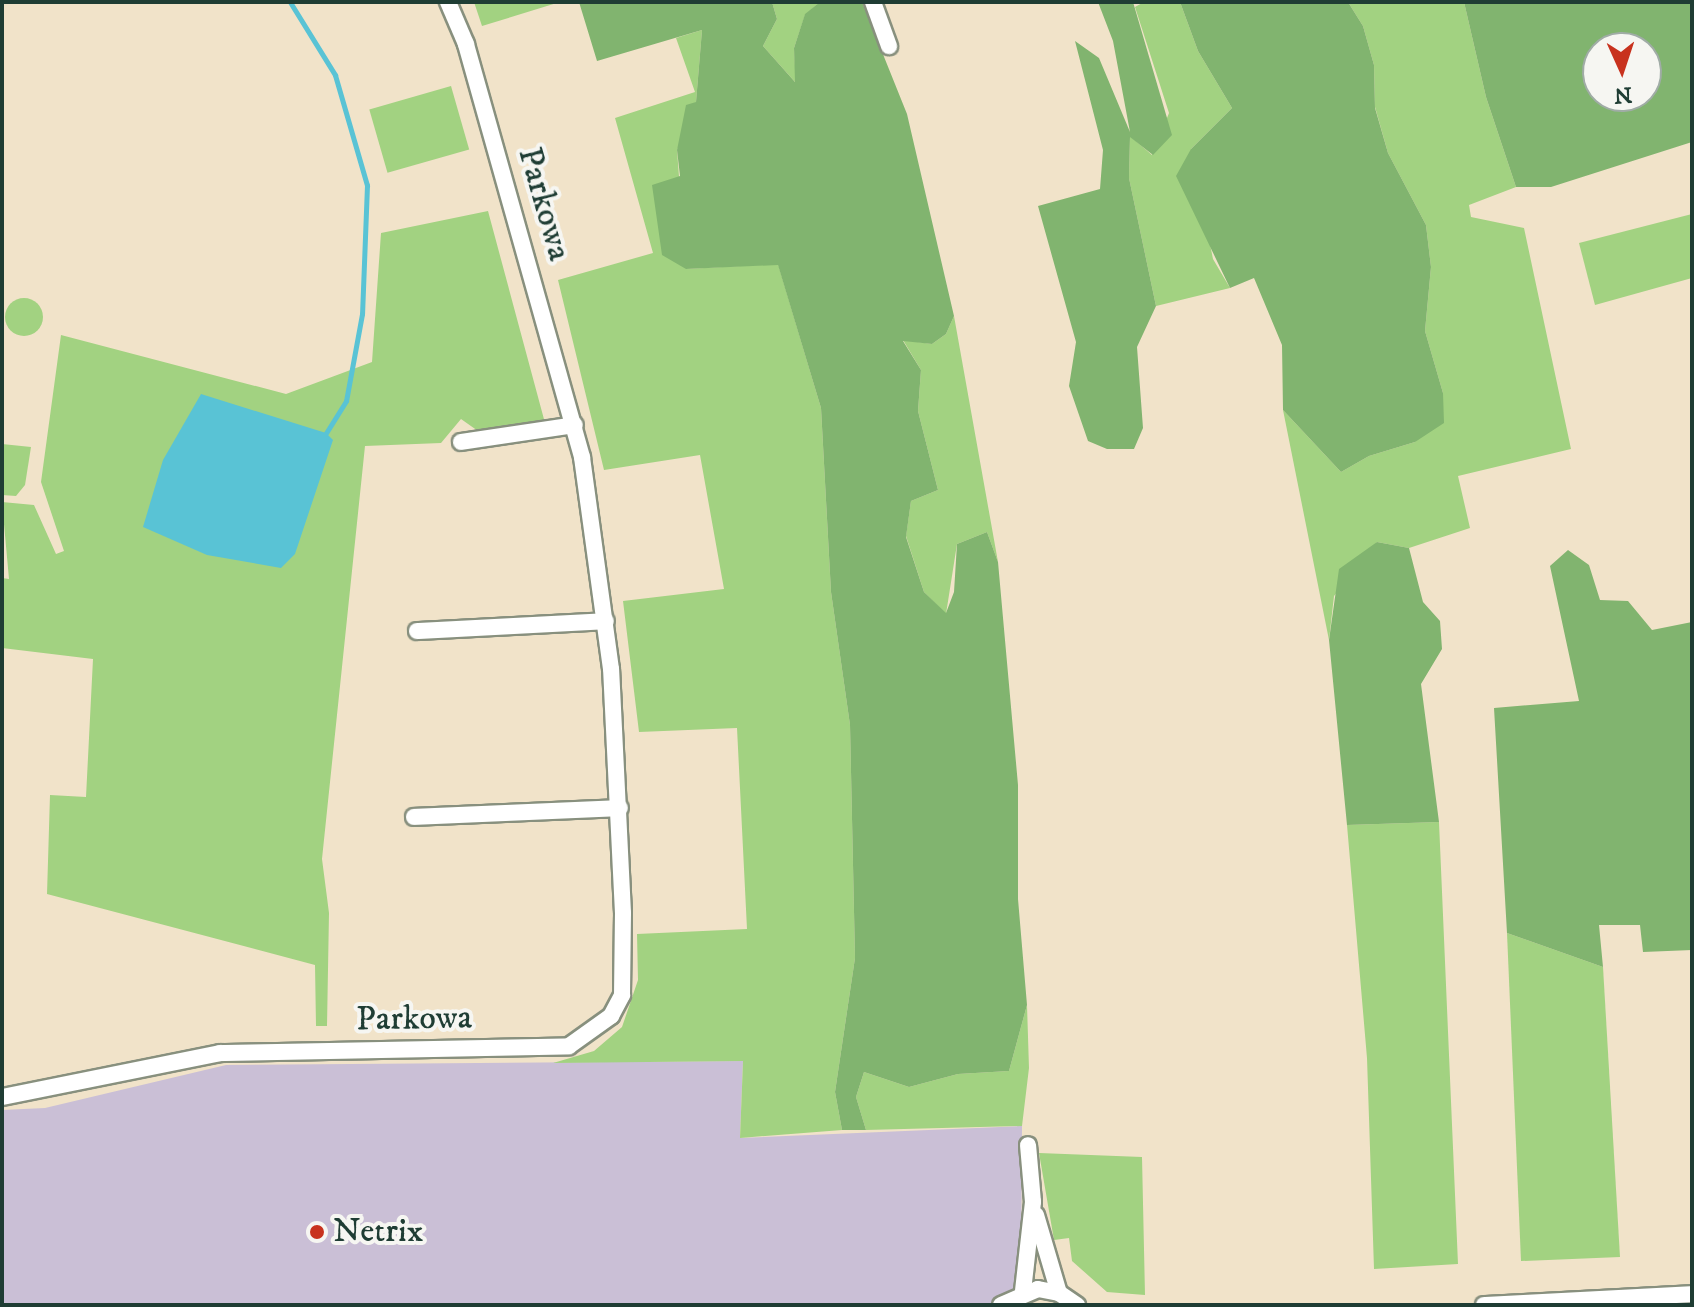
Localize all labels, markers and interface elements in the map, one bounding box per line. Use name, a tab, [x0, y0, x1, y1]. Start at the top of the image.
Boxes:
north arrow	[1582, 32, 1662, 112]
text: N	[1613, 81, 1633, 108]
street label: Parkowa	[508, 143, 580, 265]
street label: Parkowa	[356, 998, 472, 1040]
place label: Netrix	[333, 1212, 423, 1252]
marker: Netrix	[308, 1223, 326, 1241]

